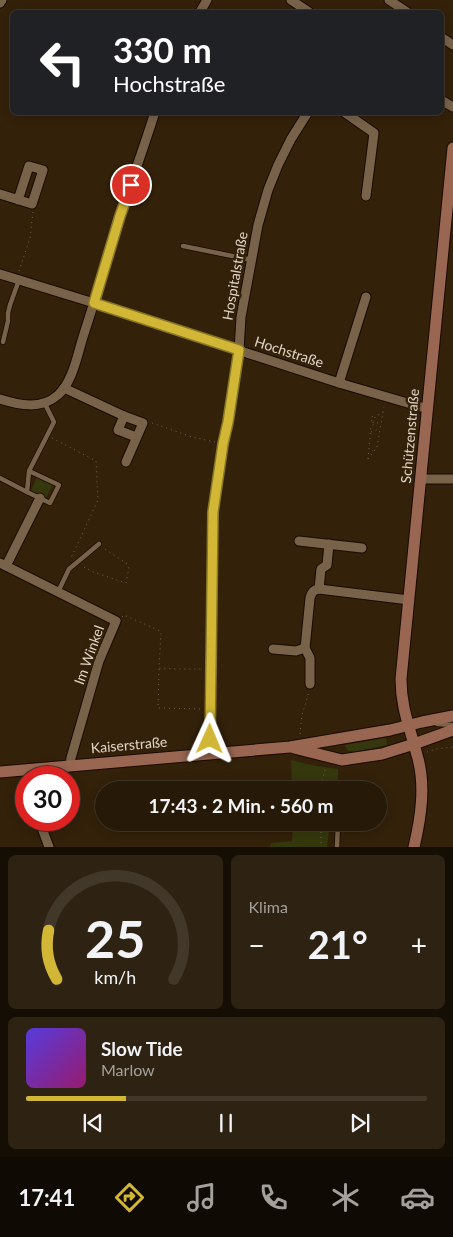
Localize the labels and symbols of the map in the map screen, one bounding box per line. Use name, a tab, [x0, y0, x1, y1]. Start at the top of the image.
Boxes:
pin	[110, 164, 152, 206]
street label: Hospitalstraße	[218, 230, 251, 321]
street label: Hochstraße	[253, 332, 326, 371]
street label: Schützenstraße	[397, 388, 422, 484]
street label: Im Winkel	[70, 623, 107, 687]
position arrow	[183, 712, 235, 764]
street label: Kaiserstraße	[90, 733, 168, 756]
speed limit sign: 30	[15, 766, 80, 831]

